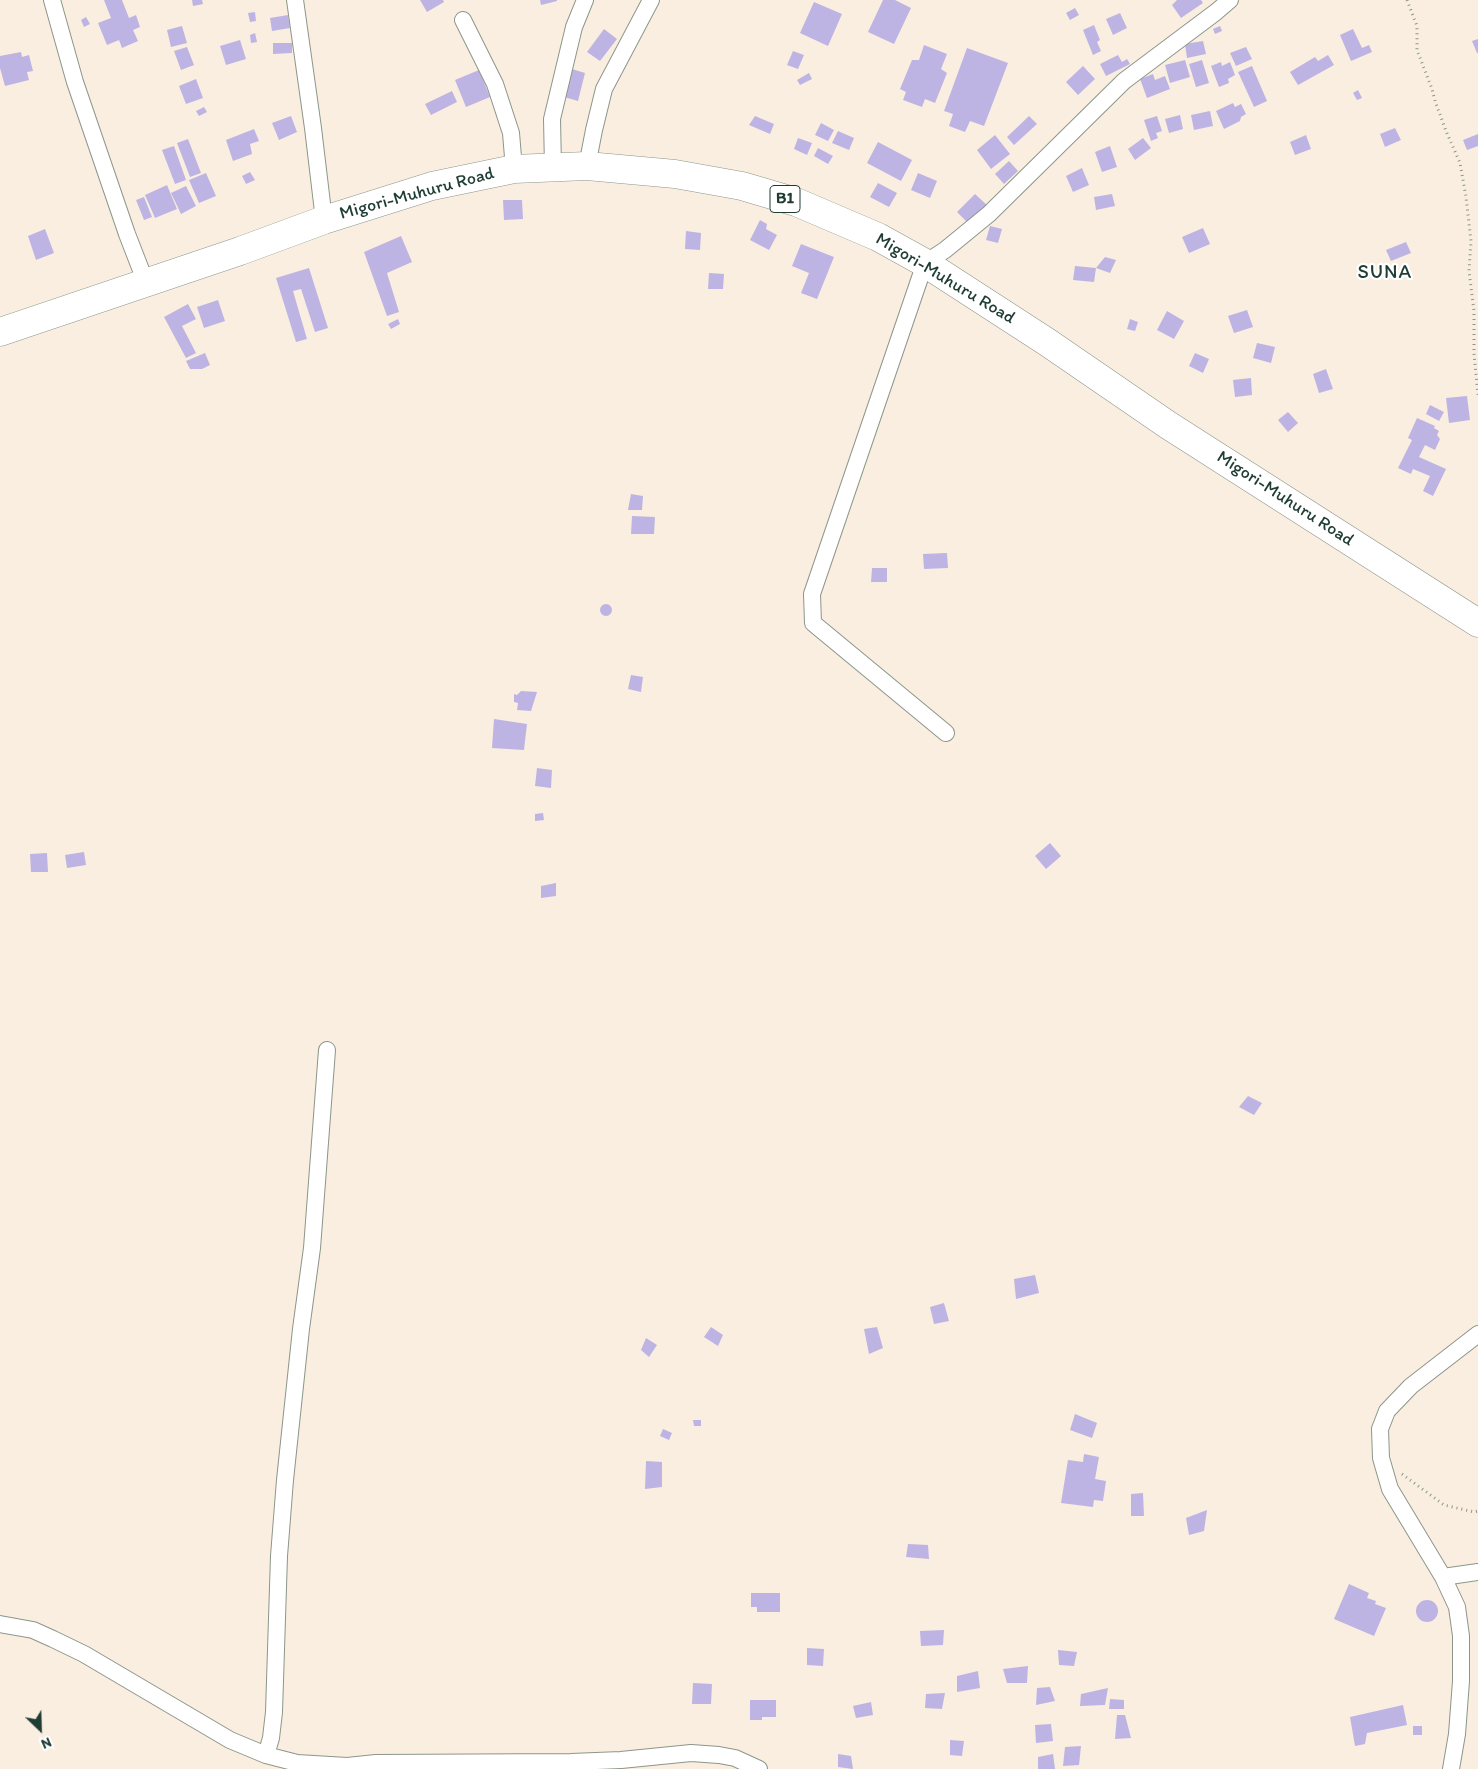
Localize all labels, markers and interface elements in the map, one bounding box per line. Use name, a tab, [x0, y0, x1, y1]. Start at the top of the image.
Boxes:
street label: Migori-Muhuru Road	[337, 163, 497, 225]
road number: B1	[770, 185, 800, 212]
street label: Migori-Muhuru Road	[871, 229, 1019, 329]
district label: SUNA	[1357, 261, 1413, 285]
street label: Migori-Muhuru Road	[1212, 447, 1358, 551]
north arrow	[15, 1704, 65, 1754]
text: N	[39, 1733, 54, 1753]

